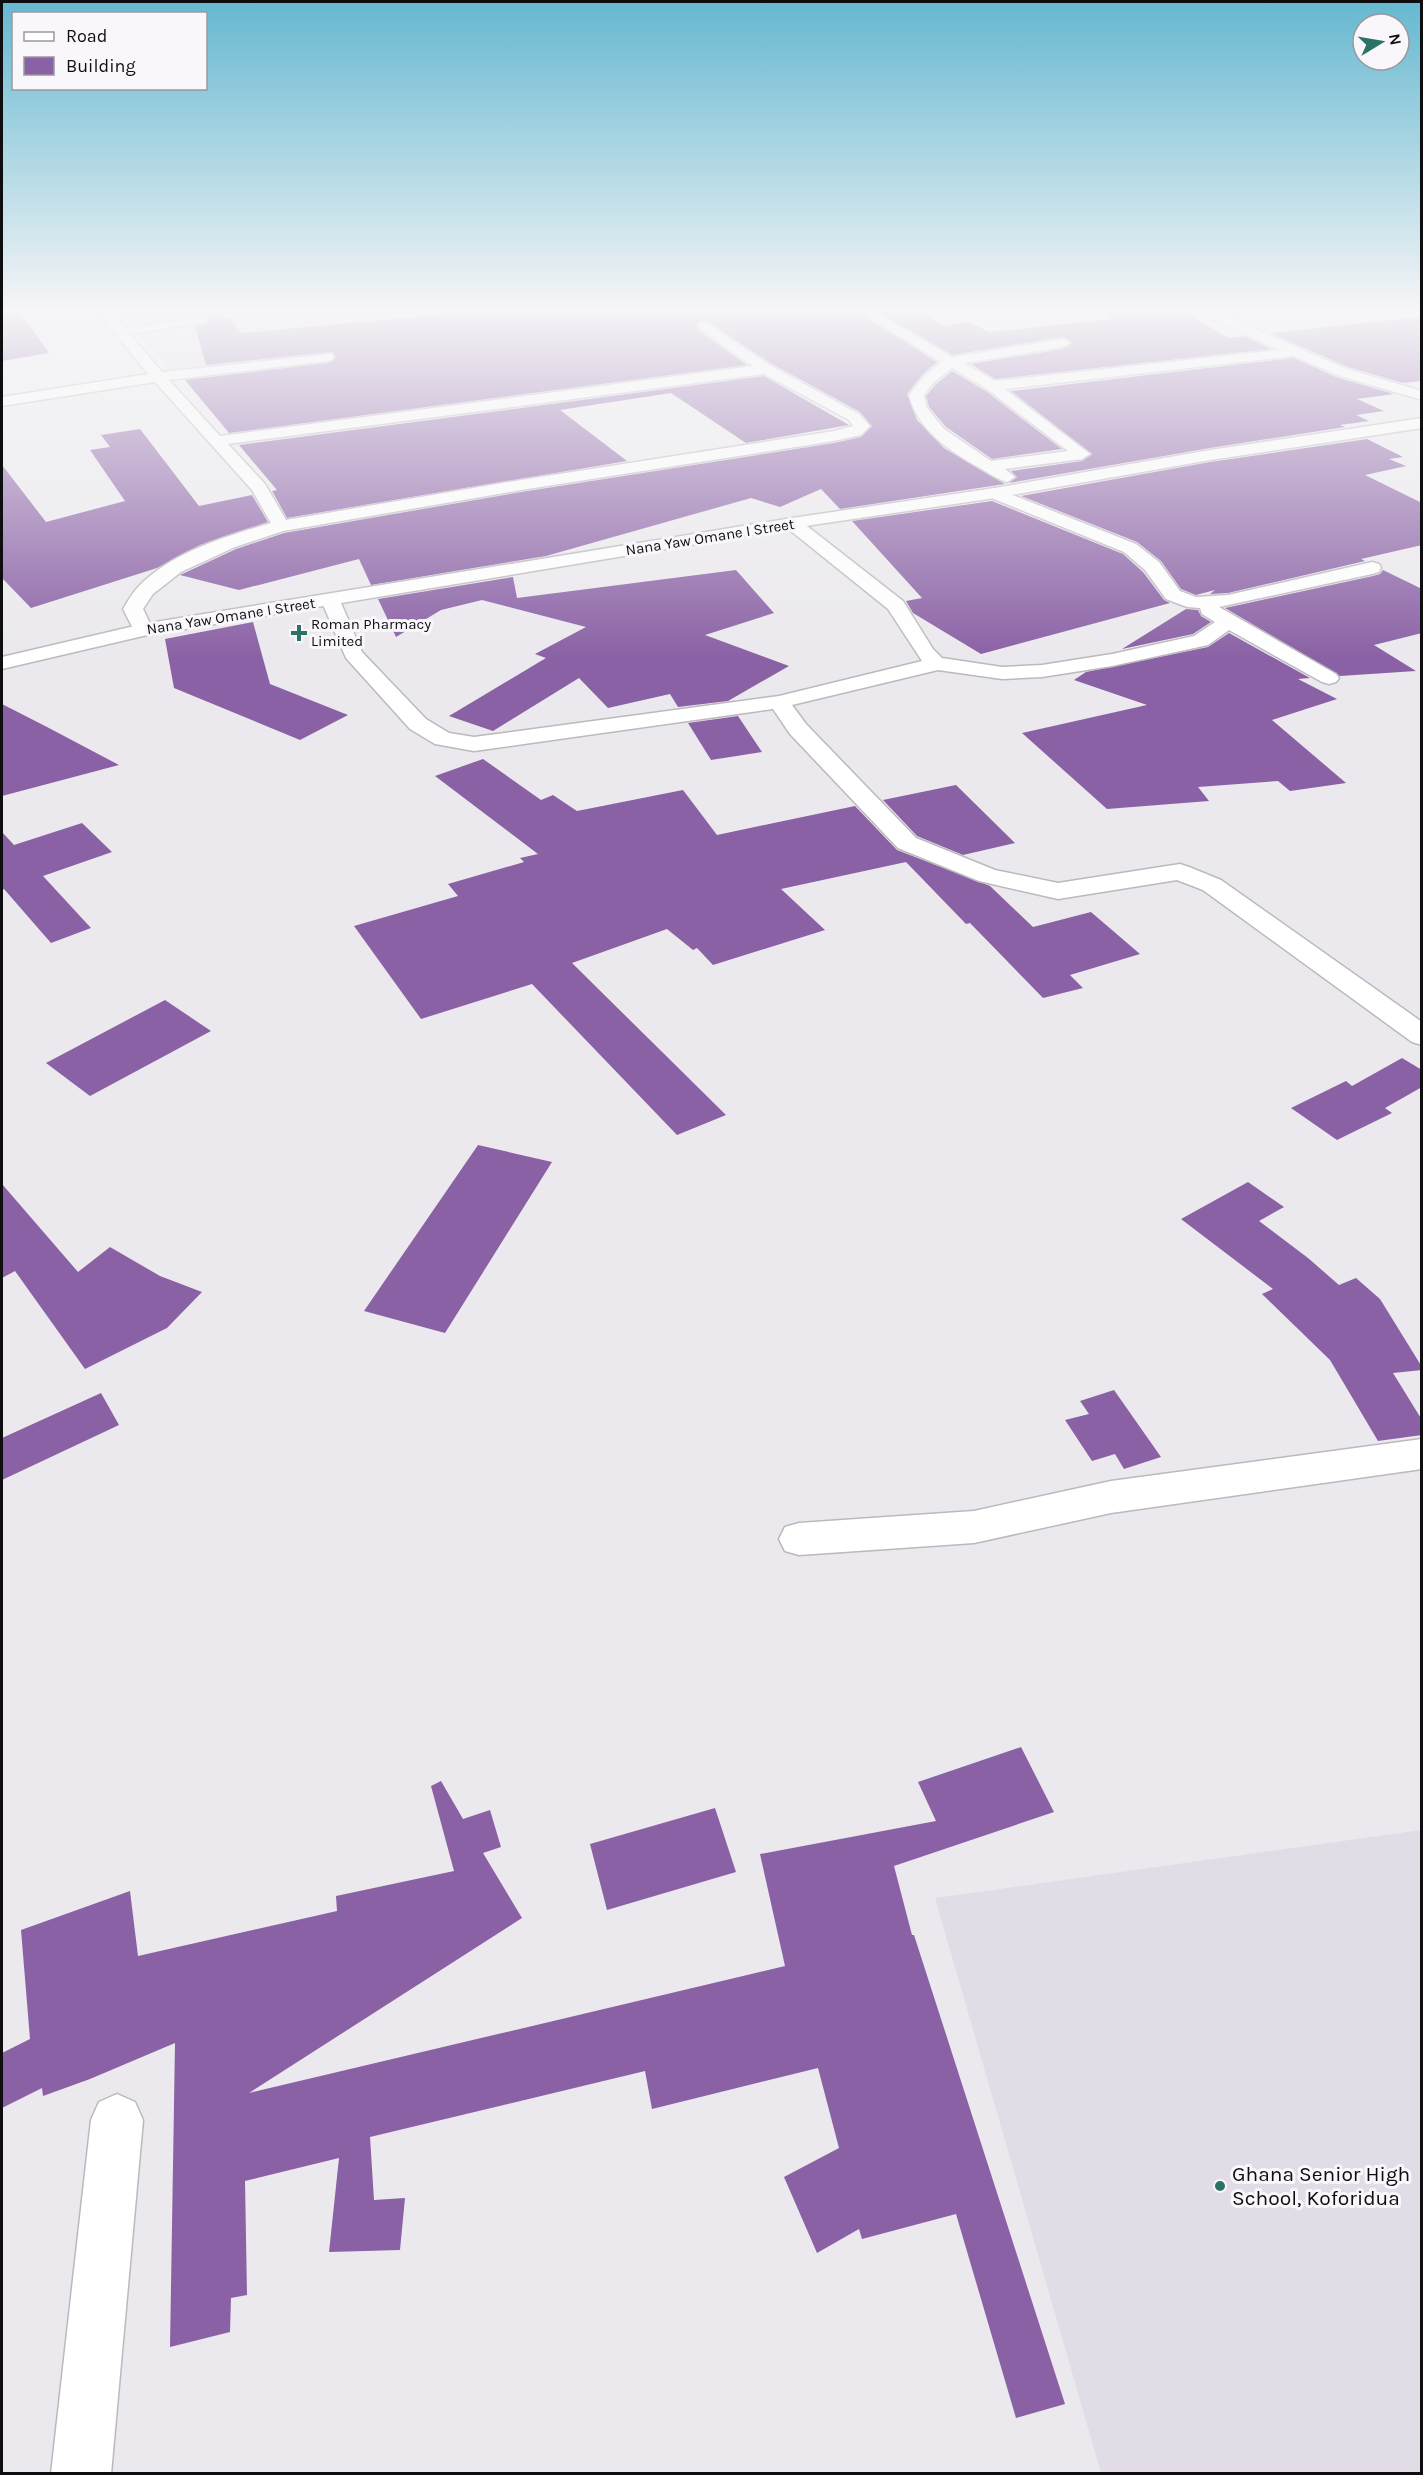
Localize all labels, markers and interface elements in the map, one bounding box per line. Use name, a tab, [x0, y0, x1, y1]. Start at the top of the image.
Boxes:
legend	[12, 12, 207, 90]
north arrow	[1351, 12, 1411, 72]
text: Road	[66, 25, 107, 47]
text: N	[1385, 32, 1406, 47]
text: Building	[66, 55, 136, 77]
street label: Nana Yaw Omane I Street	[624, 515, 796, 559]
street label: Nana Yaw Omane I Street	[145, 594, 317, 638]
place label: Roman Pharmacy Limited	[311, 615, 431, 650]
marker: Roman Pharmacy Limited	[292, 626, 306, 640]
place label: Ghana Senior High School, Koforidua	[1232, 2162, 1410, 2210]
marker: Ghana Senior High School, Koforidua	[1213, 2179, 1227, 2193]

